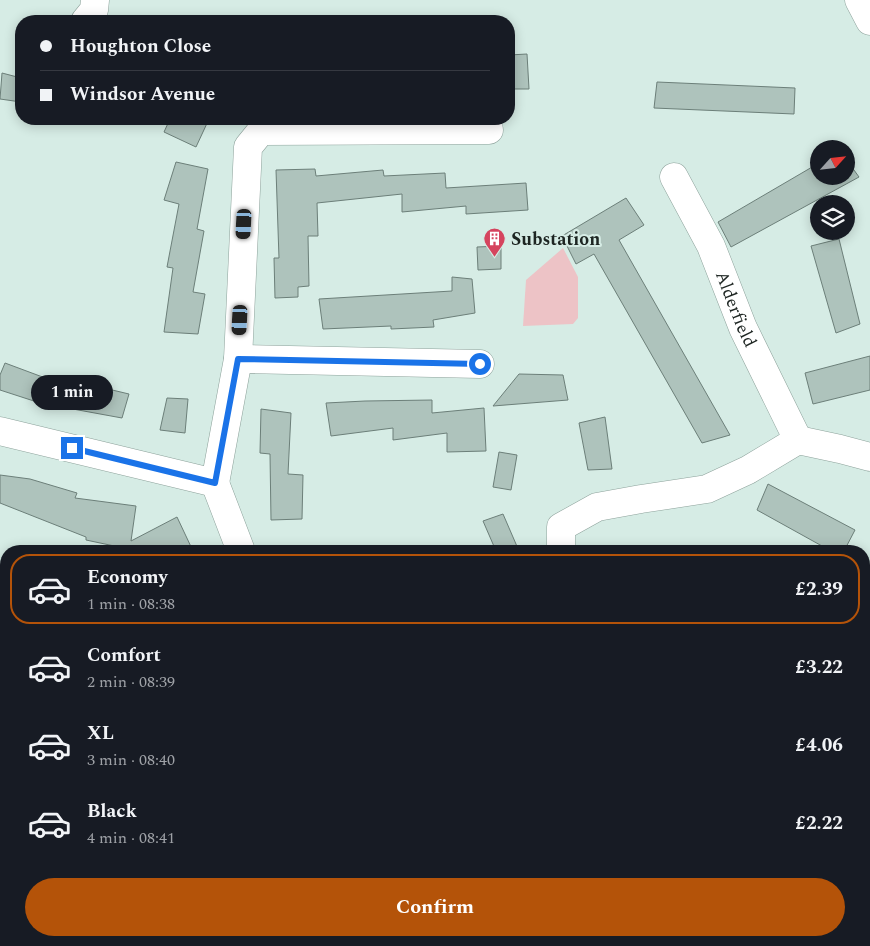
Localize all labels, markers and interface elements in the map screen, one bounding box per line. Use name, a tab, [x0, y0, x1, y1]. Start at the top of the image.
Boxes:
text: Houghton Close	[70, 32, 211, 61]
text: Windsor Avenue	[70, 80, 215, 109]
north arrow	[810, 140, 855, 185]
map controls	[810, 140, 855, 240]
button: layers	[810, 195, 855, 240]
car	[235, 209, 252, 239]
place label: Substation	[511, 226, 600, 253]
building icon: Substation	[483, 227, 507, 258]
street label: Alderfield	[708, 267, 763, 352]
car	[231, 305, 248, 335]
route start	[469, 353, 491, 375]
callout: 1 min	[31, 376, 113, 410]
text: 1 min	[51, 380, 93, 404]
route end	[61, 437, 83, 459]
text: Economy	[87, 563, 168, 592]
icon: car	[27, 567, 72, 612]
text: £2.39	[795, 575, 843, 604]
text: 1 min · 08:38	[87, 592, 175, 616]
text: Comfort	[87, 641, 161, 670]
icon: car	[27, 645, 72, 690]
text: £3.22	[795, 653, 843, 682]
text: 2 min · 08:39	[87, 670, 175, 694]
text: XL	[87, 719, 114, 748]
icon: car	[27, 723, 72, 768]
text: £4.06	[795, 731, 843, 760]
text: 3 min · 08:40	[87, 748, 175, 772]
text: Black	[87, 797, 137, 826]
icon: car	[27, 801, 72, 846]
text: £2.22	[795, 809, 843, 838]
text: 4 min · 08:41	[87, 826, 175, 850]
button: Confirm	[25, 878, 845, 936]

